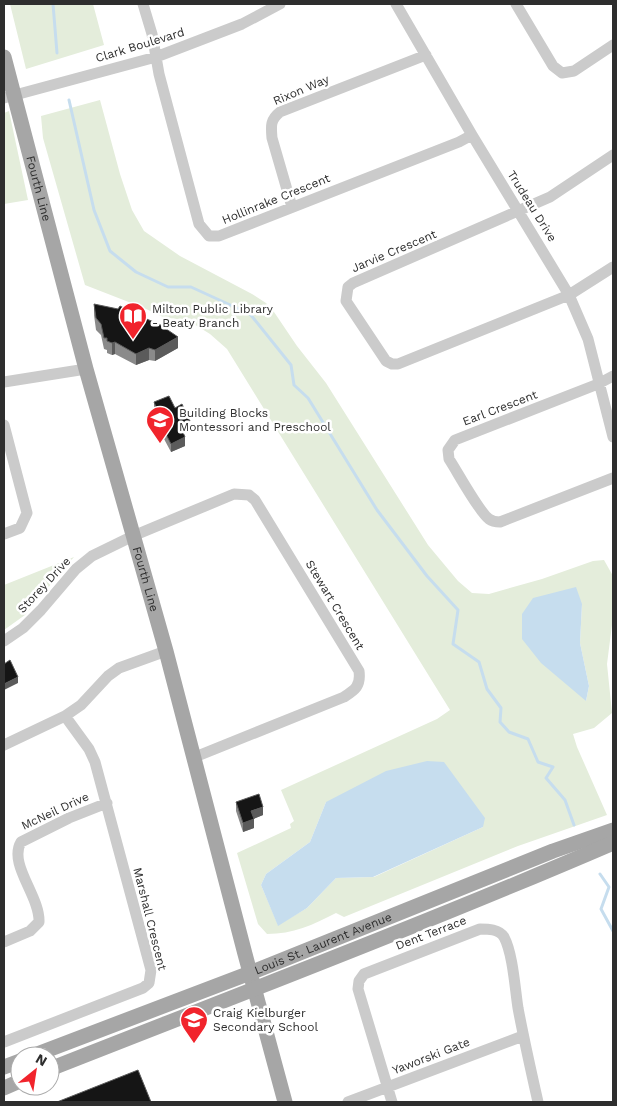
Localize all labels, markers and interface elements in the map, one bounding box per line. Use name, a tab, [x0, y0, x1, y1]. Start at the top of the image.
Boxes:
street label: Clark Boulevard	[94, 25, 186, 65]
street label: Rixon Way	[271, 72, 332, 108]
street label: Fourth Line	[23, 154, 54, 223]
street label: Trudeau Drive	[505, 168, 560, 244]
street label: Hollinrake Crescent	[220, 171, 332, 227]
street label: Jarvie Crescent	[349, 227, 439, 275]
library icon: Milton Public Library - Beaty Branch	[118, 301, 148, 340]
place label: Milton Public Library - Beaty Branch	[152, 302, 274, 330]
street label: Earl Crescent	[461, 387, 539, 429]
school or university icon: Building Blocks Montessori and Preschool	[145, 405, 175, 444]
place label: Building Blocks Montessori and Preschool	[179, 406, 331, 434]
street label: Fourth Line	[130, 545, 162, 613]
street label: Storey Drive	[15, 554, 73, 616]
street label: Stewart Crescent	[303, 558, 367, 652]
street label: McNeil Drive	[19, 789, 91, 833]
street label: Marshall Crescent	[130, 866, 170, 972]
street label: Louis St. Laurent Avenue	[252, 910, 394, 978]
street label: Dent Terrace	[394, 913, 468, 953]
school or university icon: Craig Kielburger Secondary School	[179, 1005, 209, 1044]
place label: Craig Kielburger Secondary School	[213, 1006, 318, 1034]
street label: Yaworski Gate	[390, 1035, 472, 1077]
north arrow	[10, 1046, 60, 1096]
text: N	[33, 1050, 50, 1069]

